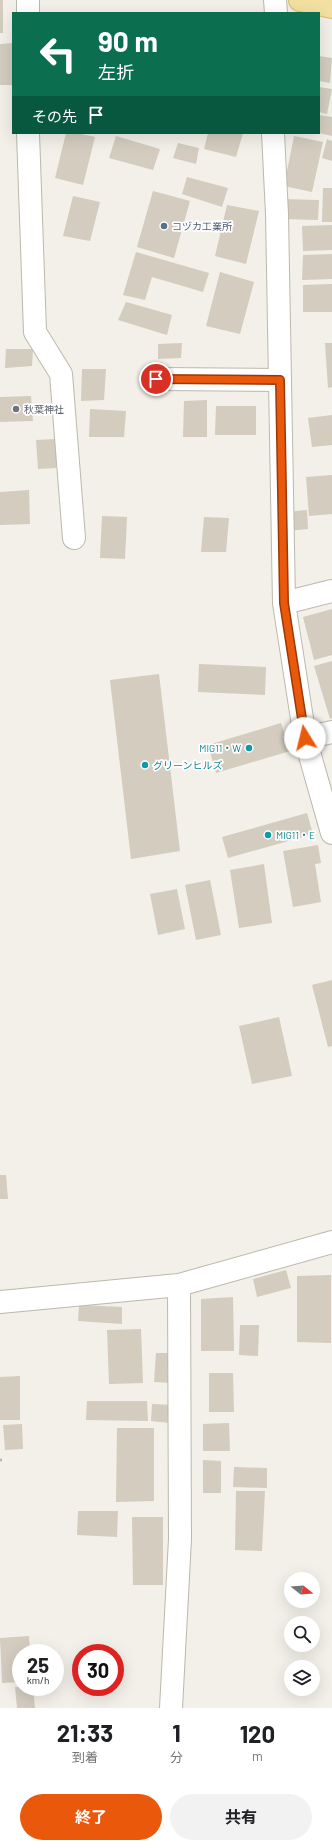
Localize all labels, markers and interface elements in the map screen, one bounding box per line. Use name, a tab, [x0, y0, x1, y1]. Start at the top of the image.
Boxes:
text: 90 m	[98, 24, 158, 58]
icon: left	[32, 28, 84, 80]
text: 左折	[98, 61, 134, 83]
icon: arrive	[85, 104, 107, 126]
text: その先	[32, 107, 77, 125]
place label: コヅカ工業所	[172, 220, 232, 232]
marker: コヅカ工業所	[159, 221, 169, 231]
pin	[139, 362, 173, 396]
icon: arrive	[145, 368, 167, 390]
place label: 秋葉神社	[24, 403, 64, 415]
marker: 秋葉神社	[11, 404, 21, 414]
position arrow	[284, 717, 326, 759]
place label: MIG11・W	[199, 742, 241, 754]
marker: MIG11・W	[244, 743, 254, 753]
place label: グリーンヒルズ	[153, 759, 223, 771]
marker: グリーンヒルズ	[140, 760, 150, 770]
place label: MIG11・E	[276, 829, 315, 841]
marker: MIG11・E	[263, 830, 273, 840]
north arrow	[284, 1572, 320, 1608]
map controls	[284, 1572, 320, 1696]
button: search	[284, 1616, 320, 1652]
speed limit sign: 30	[72, 1644, 124, 1696]
text: 25	[27, 1653, 49, 1677]
button: layers	[284, 1660, 320, 1696]
text: km/h	[27, 1674, 49, 1686]
text: 21:33	[57, 1718, 113, 1747]
text: 1	[172, 1718, 181, 1747]
text: 120	[240, 1719, 275, 1748]
text: m	[252, 1748, 263, 1764]
text: 到着	[72, 1749, 98, 1765]
text: 分	[170, 1749, 183, 1765]
button: 終了	[20, 1794, 162, 1840]
button: 共有	[170, 1794, 312, 1840]

